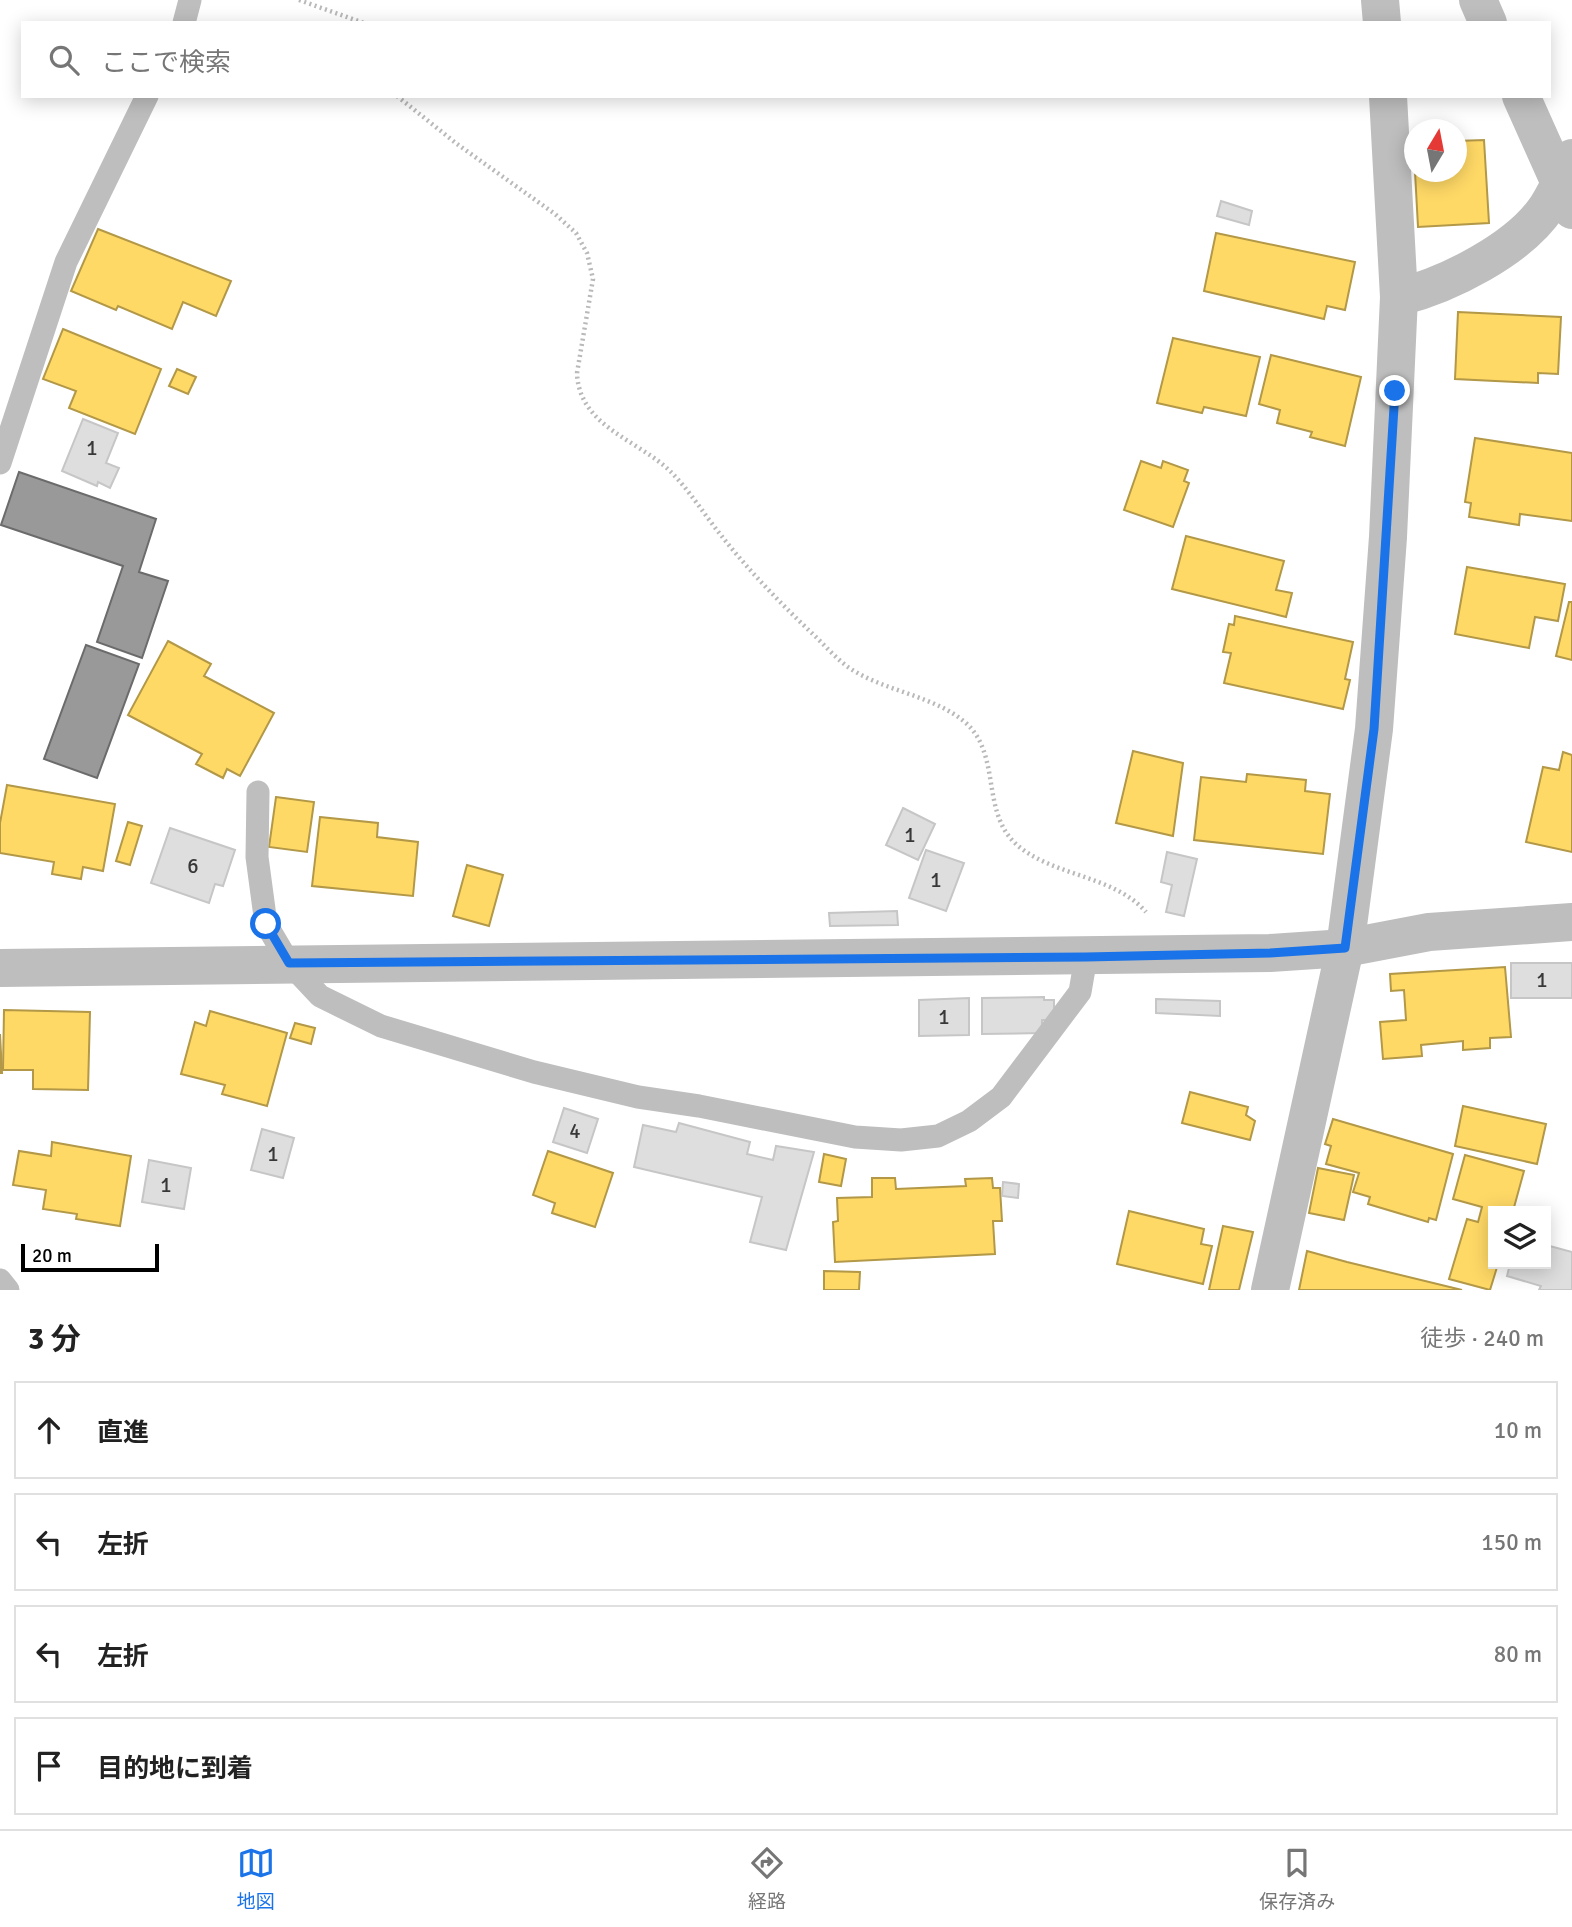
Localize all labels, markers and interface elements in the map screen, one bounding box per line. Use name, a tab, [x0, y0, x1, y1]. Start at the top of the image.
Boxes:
search box	[21, 21, 1551, 98]
icon: search	[45, 41, 83, 79]
text: ここで検索	[101, 47, 231, 79]
north arrow	[1404, 119, 1467, 182]
route end	[1379, 375, 1410, 406]
house number: 1	[86, 435, 98, 461]
house number: 1	[904, 822, 916, 848]
house number: 6	[187, 853, 199, 879]
house number: 1	[930, 867, 942, 893]
route start	[250, 908, 281, 939]
house number: 1	[1536, 967, 1548, 993]
house number: 1	[938, 1004, 950, 1030]
house number: 4	[569, 1118, 581, 1144]
house number: 1	[267, 1141, 279, 1167]
house number: 1	[160, 1172, 172, 1198]
map controls	[1488, 1206, 1551, 1269]
button: layers	[1488, 1206, 1551, 1269]
scale bar	[21, 1241, 159, 1273]
text: 20 m	[32, 1244, 72, 1268]
text: 3 分	[28, 1321, 81, 1358]
text: 徒歩 · 240 m	[1420, 1324, 1544, 1353]
icon: ahead	[30, 1411, 68, 1449]
text: 10 m	[1494, 1416, 1542, 1445]
text: 直進	[97, 1417, 149, 1449]
icon: left	[30, 1523, 68, 1561]
text: 150 m	[1481, 1528, 1542, 1557]
text: 左折	[97, 1529, 149, 1561]
icon: left	[30, 1635, 68, 1673]
text: 80 m	[1494, 1640, 1542, 1669]
text: 左折	[97, 1641, 149, 1673]
icon: arrive	[30, 1747, 68, 1785]
text: 目的地に到着	[97, 1753, 253, 1785]
tab: 地図	[237, 1844, 275, 1914]
tab: 経路	[748, 1844, 786, 1914]
tab: 保存済み	[1259, 1844, 1335, 1914]

